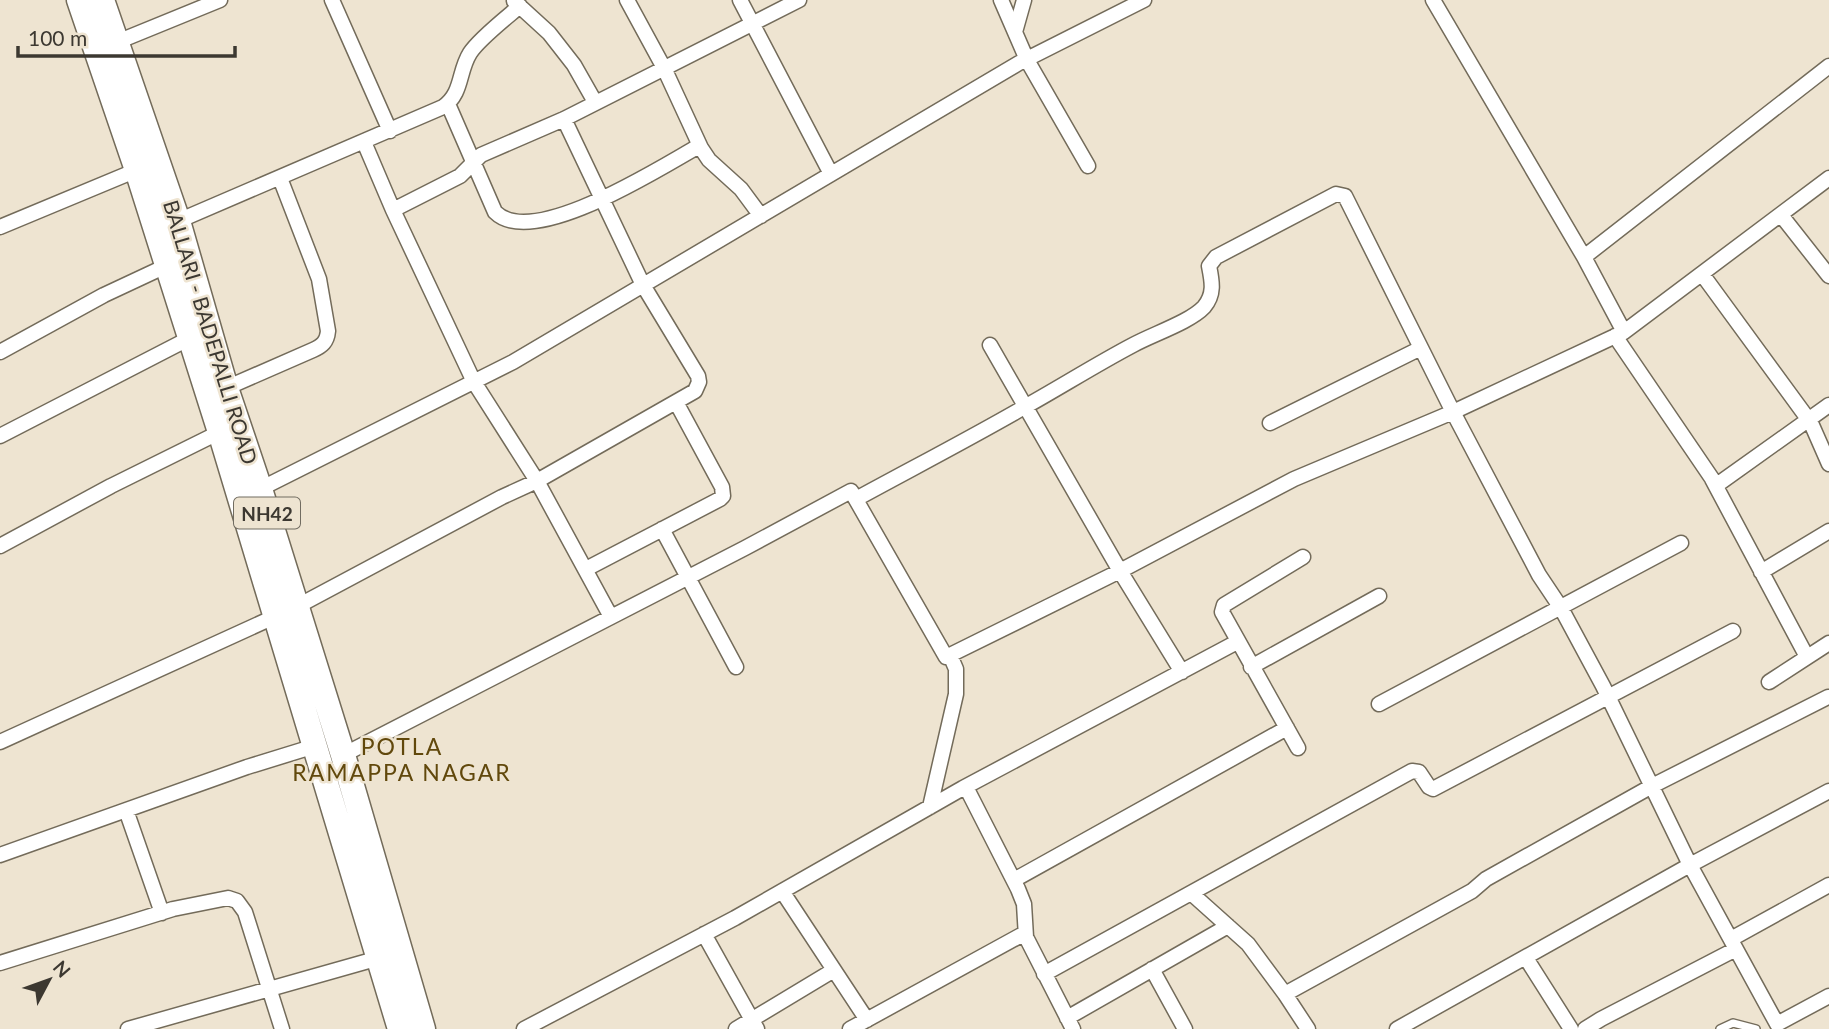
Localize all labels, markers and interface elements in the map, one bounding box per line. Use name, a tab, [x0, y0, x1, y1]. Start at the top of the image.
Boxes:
scale bar	[18, 14, 234, 58]
text: 100 m	[28, 25, 87, 50]
street label: BALLARI - BADEPALLI ROAD	[159, 197, 263, 467]
road number: NH42	[234, 498, 300, 528]
district label: POTLA RAMAPPA NAGAR	[292, 732, 512, 786]
north arrow	[14, 945, 84, 1015]
text: N	[49, 955, 76, 982]

